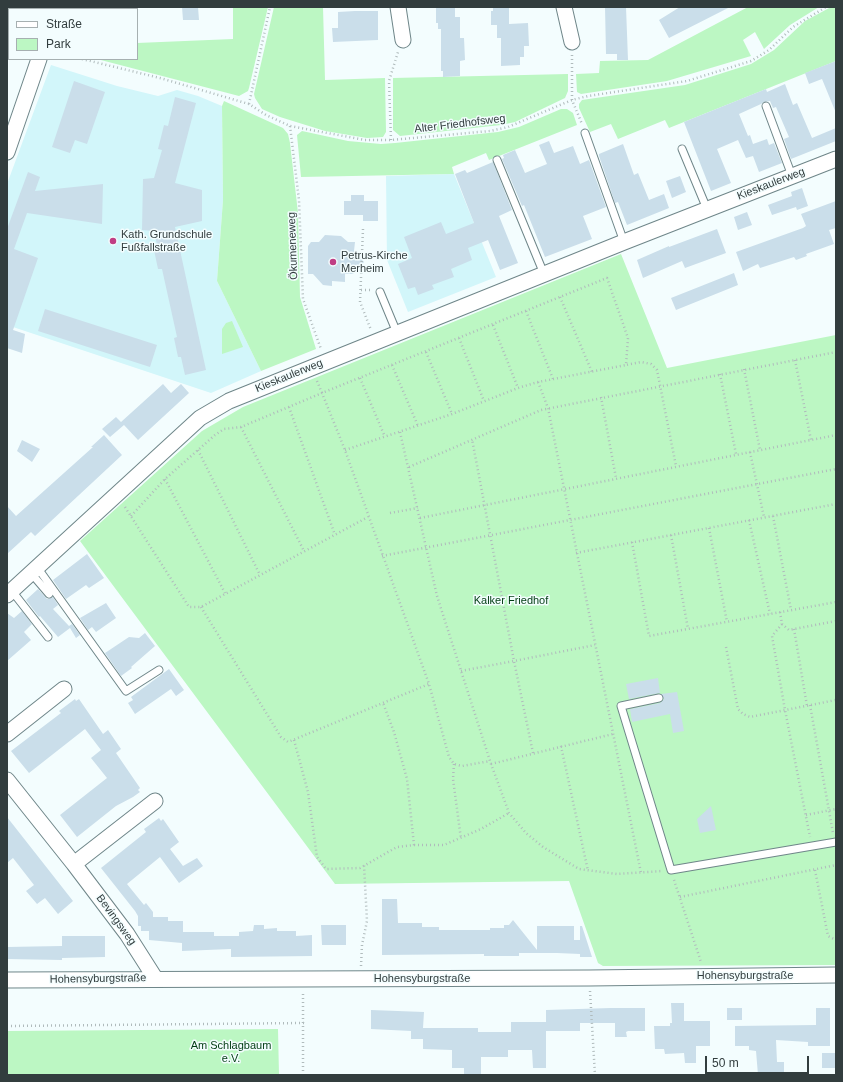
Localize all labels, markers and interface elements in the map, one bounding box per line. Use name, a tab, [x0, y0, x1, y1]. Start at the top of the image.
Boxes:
legend	[8, 8, 138, 60]
text: Straße	[46, 17, 82, 31]
text: Park	[46, 37, 71, 51]
street label: Alter Friedhofsweg	[414, 112, 506, 136]
street label: Kieskaulerweg	[735, 165, 807, 203]
street label: Ökumeneweg	[285, 212, 301, 280]
place label: Kath. Grundschule Fußfallstraße	[121, 228, 212, 254]
marker: Kath. Grundschule Fußfallstraße	[108, 236, 118, 246]
place label: Petrus-Kirche Merheim	[341, 249, 408, 275]
marker: Petrus-Kirche Merheim	[328, 257, 338, 267]
street label: Kieskaulerweg	[253, 356, 325, 396]
park label: Kalker Friedhof	[474, 594, 548, 608]
street label: Bevingsweg	[93, 892, 139, 948]
street label: Hohensyburgstraße	[697, 969, 793, 983]
street label: Hohensyburgstraße	[50, 972, 146, 986]
street label: Hohensyburgstraße	[374, 972, 470, 986]
park label: Am Schlagbaum e.V.	[191, 1039, 271, 1065]
scale bar	[707, 1048, 811, 1074]
text: 50 m	[712, 1056, 739, 1070]

